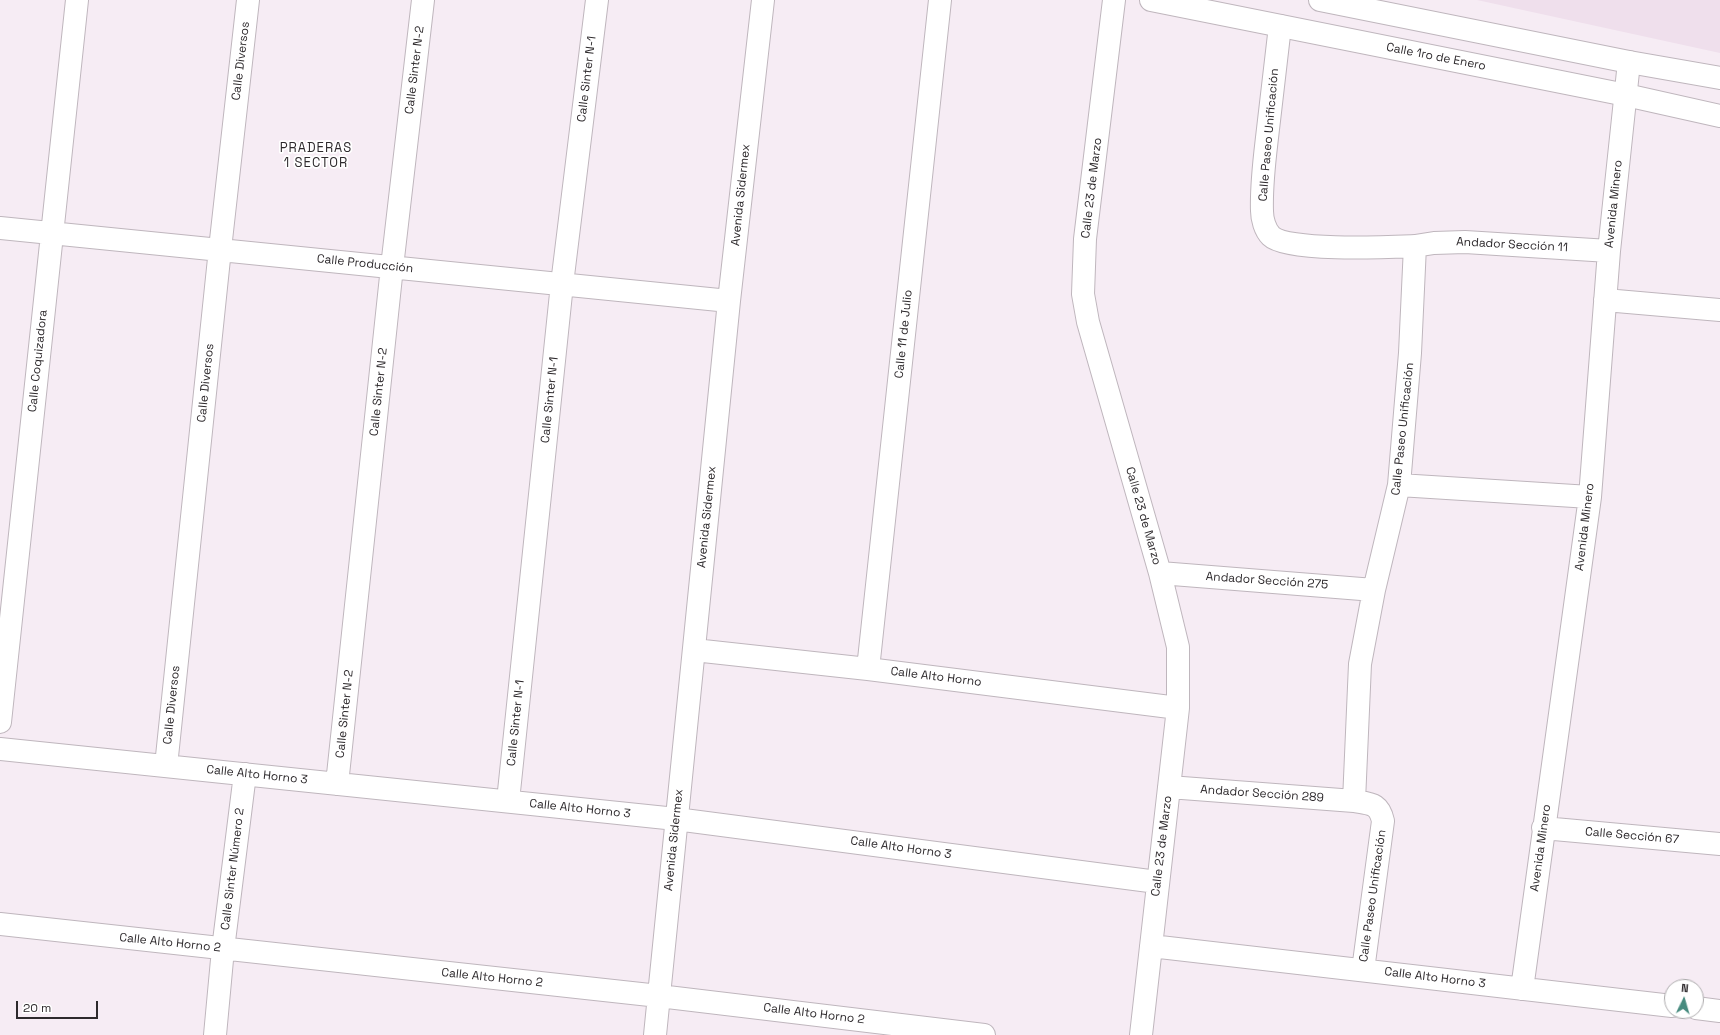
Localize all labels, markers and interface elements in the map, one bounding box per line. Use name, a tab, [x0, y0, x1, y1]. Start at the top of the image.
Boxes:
street label: Calle Diversos	[229, 21, 253, 101]
street label: Calle Sinter N-2	[402, 25, 428, 115]
street label: Calle Sinter N-1	[575, 35, 599, 123]
street label: Calle 1ro de Enero	[1385, 40, 1487, 74]
street label: Calle Paseo Unificación	[1256, 68, 1282, 202]
street label: Calle 23 de Marzo	[1079, 137, 1105, 239]
district label: PRADERAS 1 SECTOR	[280, 140, 352, 171]
street label: Avenida Sidermex	[728, 143, 754, 247]
street label: Avenida Minero	[1602, 159, 1626, 249]
street label: Andador Sección 11	[1456, 235, 1568, 255]
street label: Calle Producción	[316, 252, 414, 276]
street label: Calle 11 de Julio	[892, 289, 916, 379]
street label: Calle Coquizadora	[25, 309, 51, 413]
street label: Calle Diversos	[195, 343, 217, 423]
street label: Calle Sinter N-2	[367, 347, 391, 437]
street label: Calle Sinter N-1	[538, 356, 562, 444]
street label: Calle Paseo Unificación	[1389, 362, 1417, 496]
street label: Avenida Sidermex	[694, 465, 720, 569]
street label: Calle 23 de Marzo	[1122, 465, 1164, 567]
street label: Avenida Minero	[1572, 482, 1598, 572]
street label: Andador Sección 275	[1205, 570, 1329, 592]
street label: Calle Alto Horno	[890, 664, 982, 690]
street label: Calle Diversos	[161, 665, 183, 745]
street label: Calle Sinter N-2	[333, 669, 357, 759]
street label: Calle Sinter N-1	[504, 679, 528, 767]
street label: Calle Alto Horno 3	[206, 763, 308, 787]
street label: Andador Sección 289	[1200, 782, 1324, 806]
street label: Avenida Sidermex	[661, 788, 687, 892]
street label: Calle 23 de Marzo	[1149, 795, 1175, 897]
street label: Calle Alto Horno 3	[529, 797, 631, 821]
street label: Avenida Minero	[1528, 803, 1554, 893]
street label: Calle Sinter Número 2	[218, 807, 248, 931]
street label: Calle Sección 67	[1584, 825, 1680, 847]
street label: Calle Paseo Unificación	[1357, 829, 1389, 963]
street label: Calle Alto Horno 3	[850, 834, 952, 862]
street label: Calle Alto Horno 2	[119, 931, 221, 955]
street label: Calle Alto Horno 3	[1384, 965, 1486, 991]
street label: Calle Alto Horno 2	[441, 966, 543, 990]
north arrow	[1664, 979, 1704, 1019]
text: N	[1681, 981, 1689, 995]
scale bar	[18, 993, 100, 1019]
text: 20 m	[23, 1000, 51, 1016]
street label: Calle Alto Horno 2	[763, 1001, 865, 1027]

